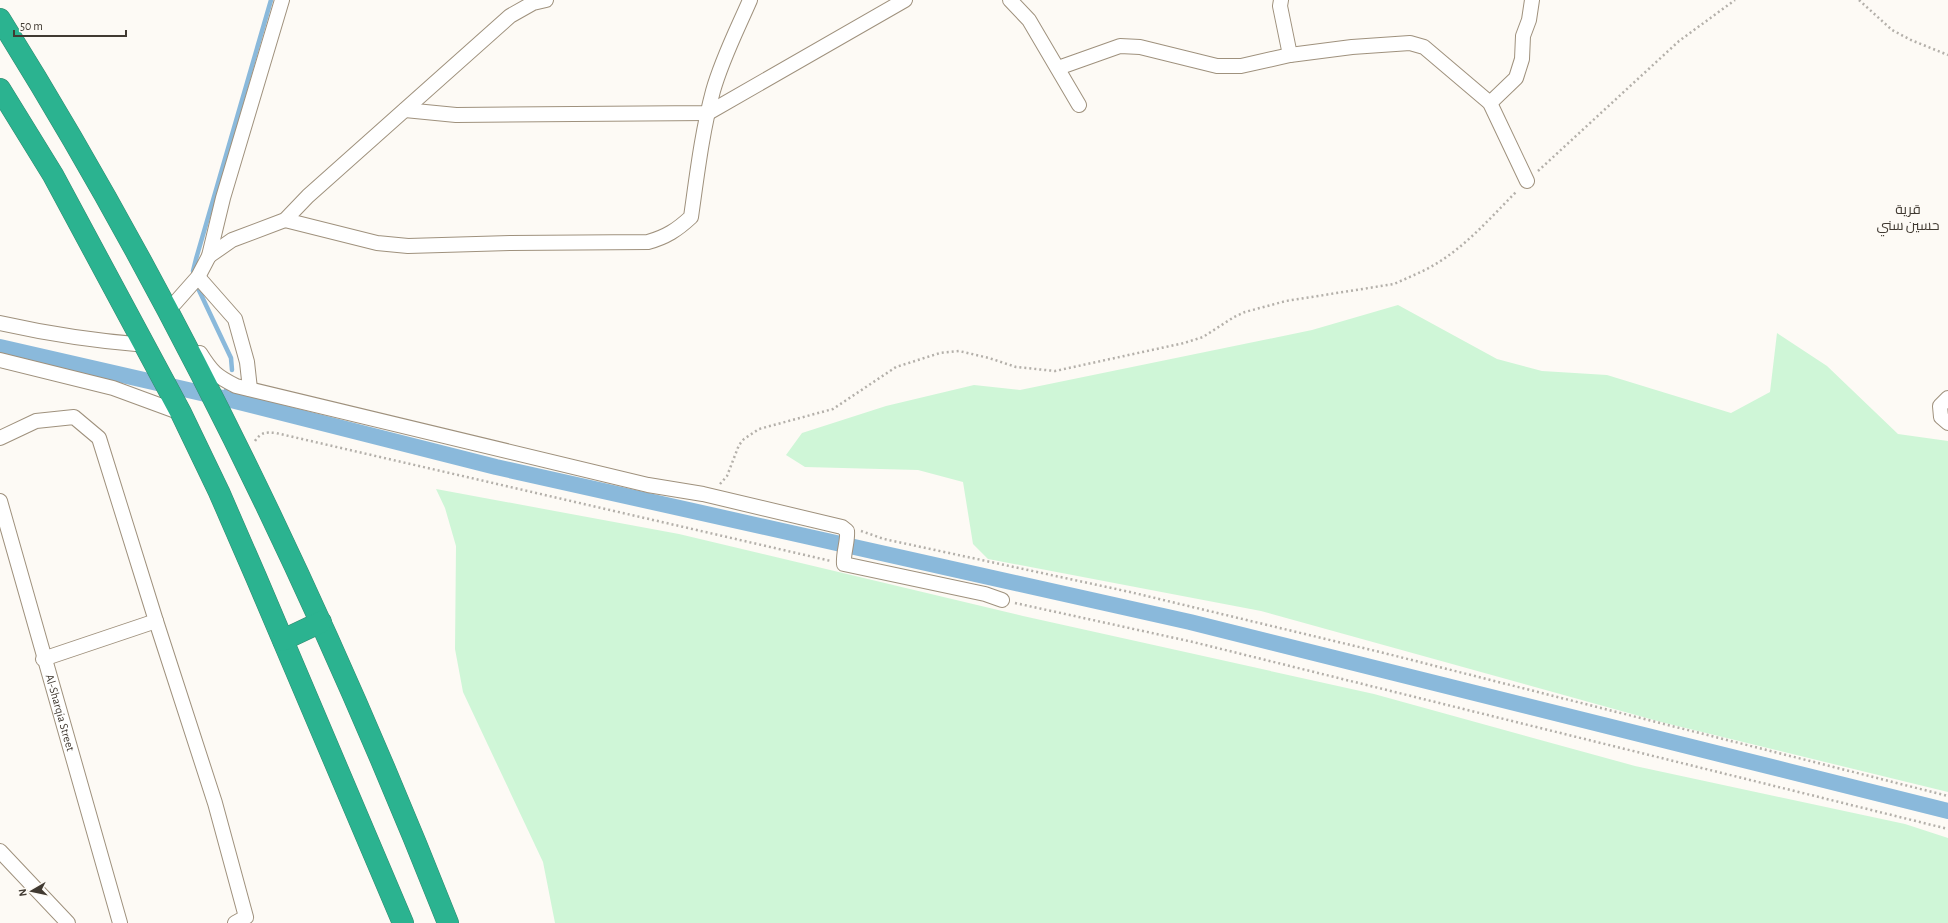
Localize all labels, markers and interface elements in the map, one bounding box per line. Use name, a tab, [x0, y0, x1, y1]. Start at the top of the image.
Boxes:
scale bar	[14, 12, 126, 38]
text: 50 m	[20, 20, 43, 32]
district label: قرية حسين سني	[1876, 203, 1940, 237]
street label: Al-Sharqia Street	[44, 673, 77, 753]
north arrow	[12, 871, 52, 911]
text: N	[17, 888, 29, 897]

